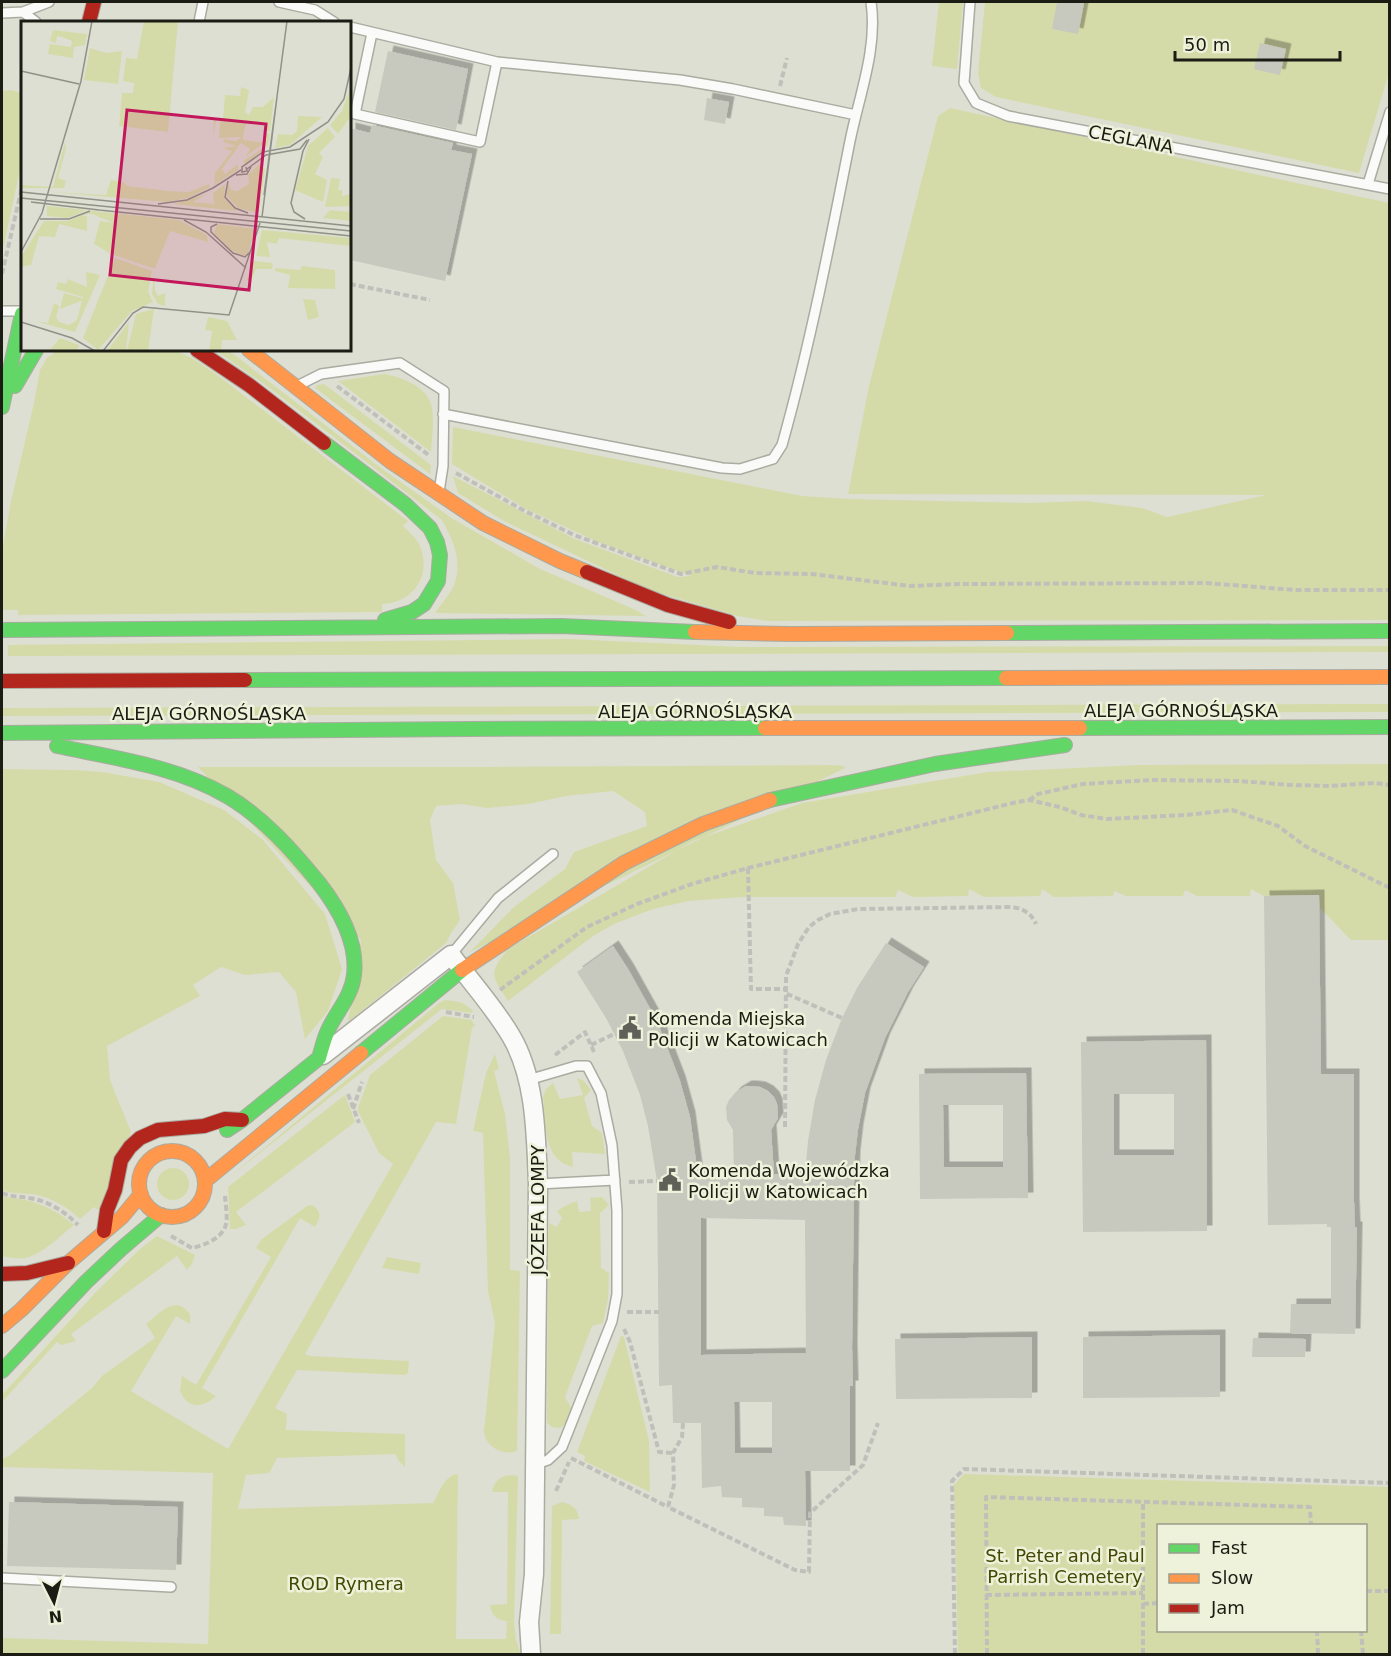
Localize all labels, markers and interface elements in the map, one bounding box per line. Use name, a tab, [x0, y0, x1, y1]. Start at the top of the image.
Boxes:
inset map	[21, 21, 351, 351]
scale bar	[1175, 24, 1340, 62]
text: 50 m	[1184, 34, 1230, 55]
street label: CEGLANA	[1087, 120, 1176, 158]
street label: ALEJA GÓRNOŚLĄSKA	[1084, 700, 1279, 721]
street label: ALEJA GÓRNOŚLĄSKA	[598, 701, 793, 722]
street label: ALEJA GÓRNOŚLĄSKA	[112, 703, 307, 724]
place label: Komenda Miejska Policji w Katowicach	[648, 1008, 828, 1050]
public building icon: Komenda Miejska Policji w Katowicach	[617, 1015, 643, 1041]
street label: JÓZEFA LOMPY	[527, 1144, 548, 1276]
place label: Komenda Wojewódzka Policji w Katowicach	[688, 1160, 890, 1202]
public building icon: Komenda Wojewódzka Policji w Katowicach	[657, 1167, 683, 1193]
legend	[1157, 1524, 1367, 1632]
text: Fast	[1211, 1537, 1247, 1558]
park label: St. Peter and Paul Parrish Cemetery	[985, 1545, 1145, 1587]
text: Slow	[1211, 1567, 1253, 1588]
north arrow	[24, 1572, 84, 1632]
park label: ROD Rymera	[288, 1573, 404, 1594]
text: Jam	[1210, 1597, 1245, 1618]
text: N	[48, 1606, 63, 1627]

